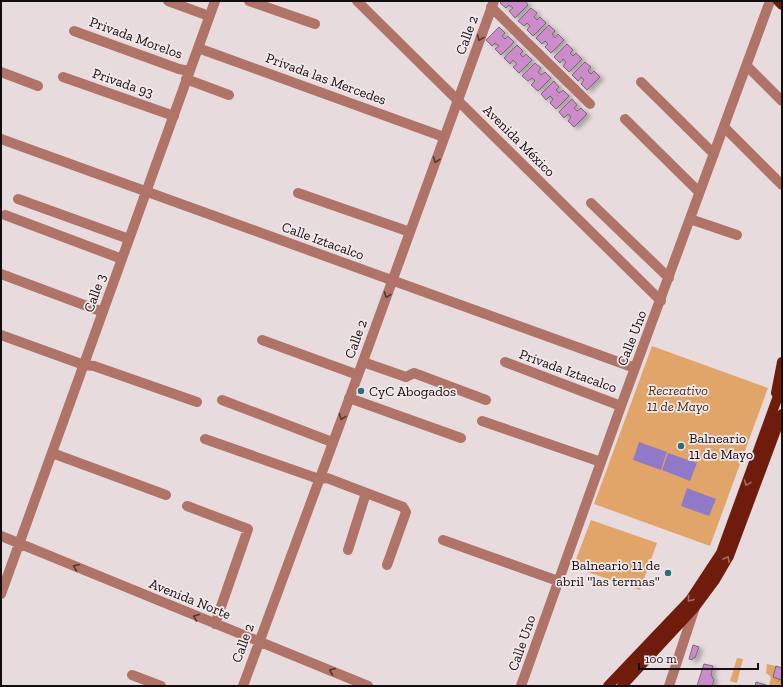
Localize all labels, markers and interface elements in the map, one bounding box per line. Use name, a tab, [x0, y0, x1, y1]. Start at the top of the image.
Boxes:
street label: Privada Morelos	[87, 13, 185, 63]
street label: Calle 2	[452, 13, 482, 57]
one-way arrow	[477, 34, 485, 41]
street label: Privada las Mercedes	[263, 49, 389, 109]
street label: Privada 93	[90, 65, 156, 101]
street label: Avenida México	[480, 102, 558, 180]
one-way arrow	[432, 156, 441, 163]
street label: Calle Iztacalco	[279, 218, 367, 264]
street label: Calle 3	[80, 271, 110, 315]
one-way arrow	[383, 292, 392, 299]
street label: Calle Uno	[614, 308, 650, 368]
street label: Calle 2	[341, 317, 371, 361]
street label: Privada Iztacalco	[517, 345, 619, 397]
park label: Recreativo 11 de Mayo	[647, 382, 709, 415]
place label: CyC Abogados	[369, 383, 456, 400]
marker: CyC Abogados	[356, 386, 366, 396]
one-way arrow	[338, 414, 346, 421]
place label: Balneario 11 de Mayo	[689, 430, 753, 463]
marker: Balneario 11 de Mayo	[676, 441, 686, 451]
one-way arrow	[743, 479, 752, 486]
one-way arrow	[723, 556, 730, 564]
place label: Balneario 11 de abril "las termas"	[556, 557, 660, 590]
one-way arrow	[73, 564, 81, 572]
marker: Balneario 11 de abril "las termas"	[663, 568, 673, 578]
street label: Avenida Norte	[147, 575, 234, 623]
one-way arrow	[688, 594, 695, 601]
street label: Calle Uno	[505, 613, 539, 673]
one-way arrow	[193, 614, 201, 622]
street label: Calle 2	[228, 621, 258, 665]
scale bar	[639, 645, 758, 671]
text: 100 m	[645, 652, 677, 666]
one-way arrow	[328, 668, 335, 676]

